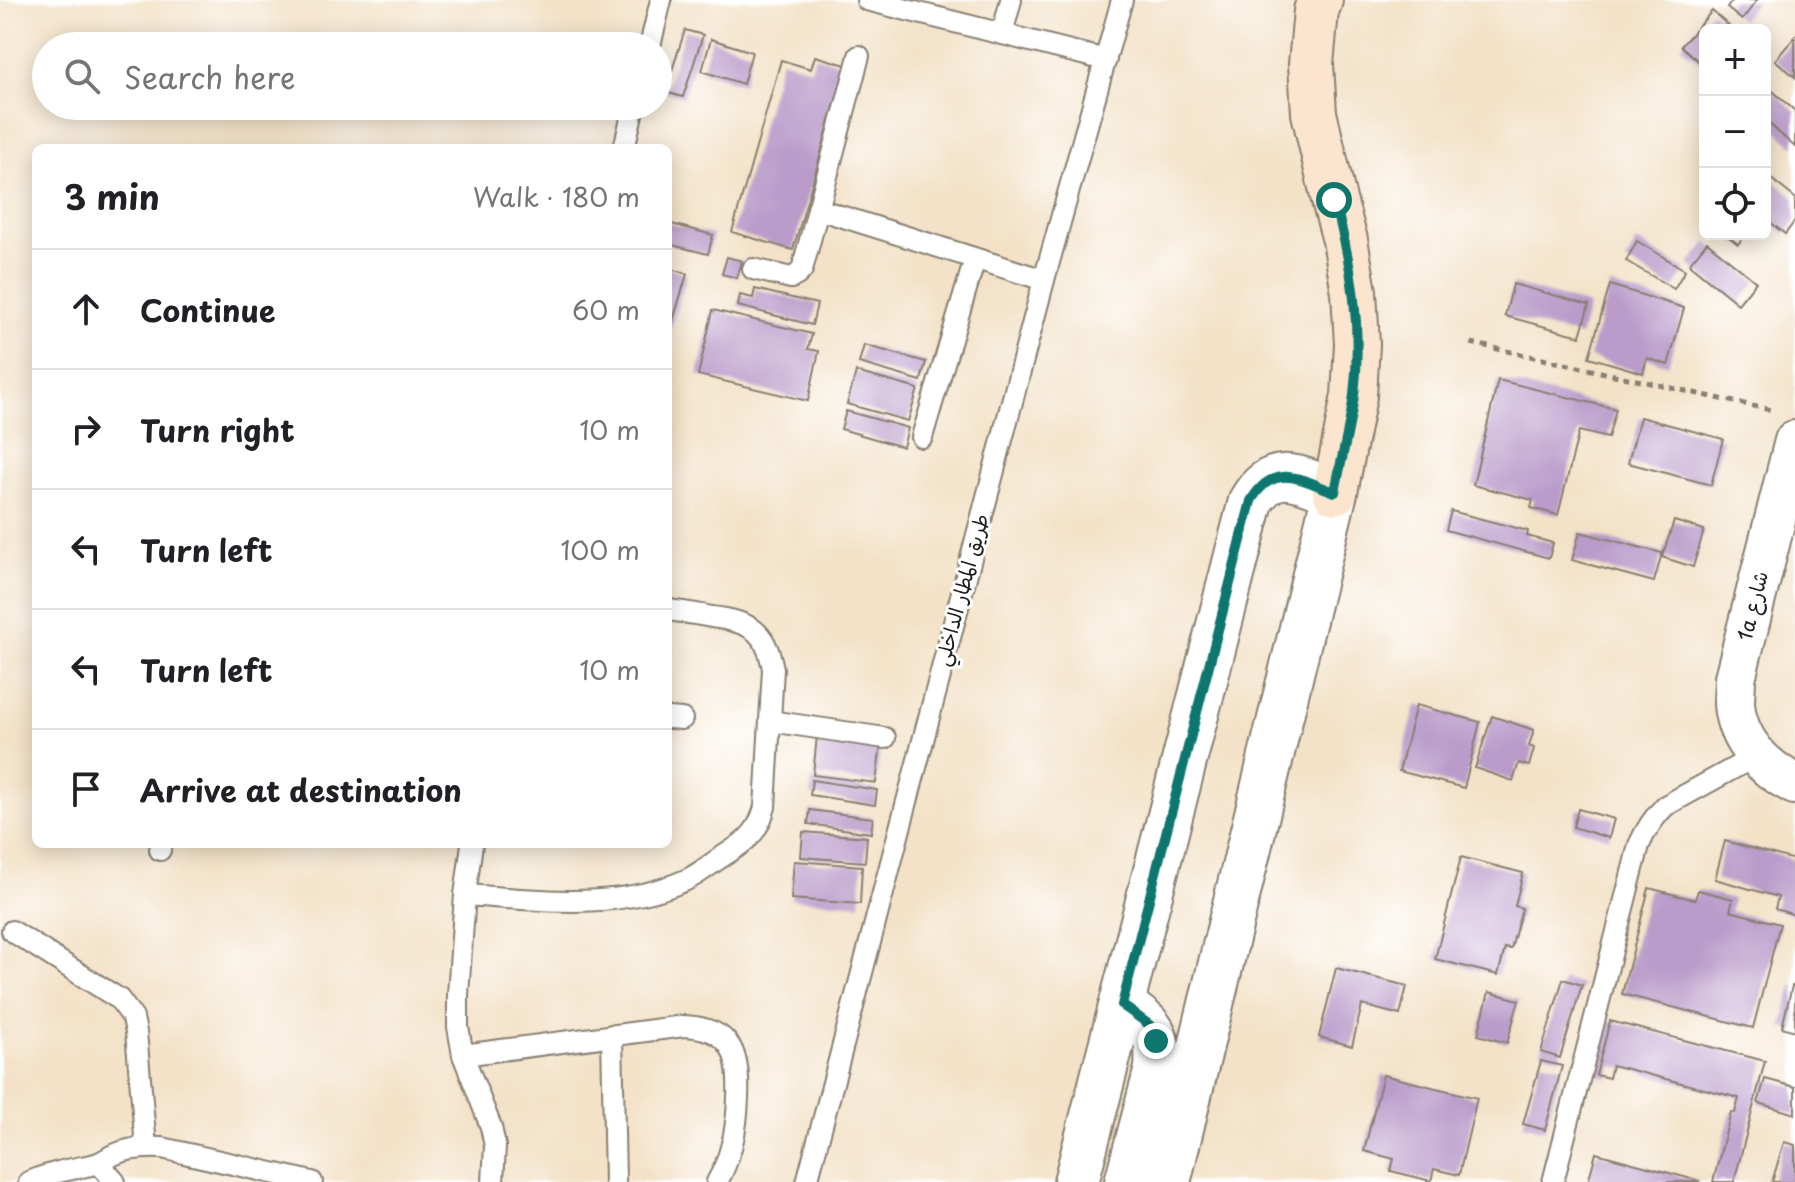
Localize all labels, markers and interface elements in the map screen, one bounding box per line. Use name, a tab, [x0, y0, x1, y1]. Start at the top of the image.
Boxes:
map controls	[1699, 24, 1771, 240]
button: +	[1699, 24, 1771, 96]
search box	[32, 32, 672, 120]
icon: search	[60, 54, 104, 98]
text: Search here	[124, 54, 296, 99]
button: −	[1699, 96, 1771, 168]
button: locate	[1699, 168, 1771, 240]
text: 3 min	[64, 170, 160, 222]
text: Walk · 180 m	[473, 177, 640, 216]
route start	[1316, 182, 1352, 218]
icon: ahead	[64, 287, 108, 331]
text: Continue	[140, 287, 275, 332]
text: 60 m	[572, 290, 640, 329]
icon: right	[64, 407, 108, 451]
text: Turn right	[140, 407, 295, 452]
text: 10 m	[579, 410, 640, 449]
street label: طريق المطار الداخلي	[926, 510, 1000, 670]
icon: left	[64, 527, 108, 571]
text: Turn left	[140, 527, 272, 572]
text: 100 m	[560, 530, 640, 569]
street label: 1a شارع	[1729, 568, 1775, 644]
icon: left	[64, 647, 108, 691]
text: Turn left	[140, 647, 272, 692]
text: 10 m	[579, 650, 640, 689]
icon: arrive	[64, 767, 108, 811]
text: Arrive at destination	[140, 767, 462, 812]
route end	[1138, 1023, 1174, 1059]

